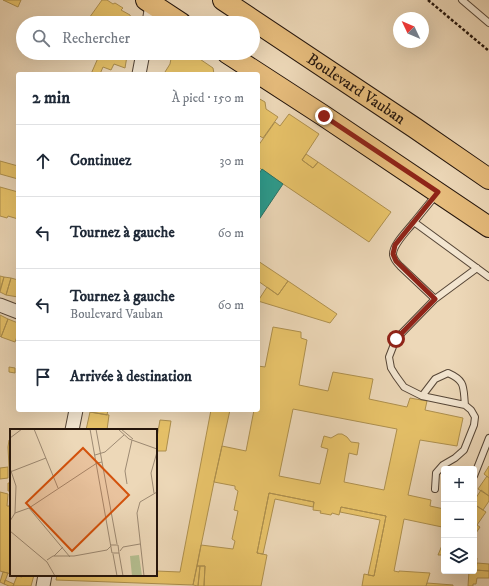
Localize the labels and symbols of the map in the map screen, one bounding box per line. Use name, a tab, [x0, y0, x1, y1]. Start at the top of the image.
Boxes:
north arrow	[393, 12, 429, 48]
street label: Boulevard Vauban	[303, 49, 410, 129]
route end	[315, 107, 333, 125]
route start	[387, 330, 405, 348]
inset map	[10, 429, 157, 576]

